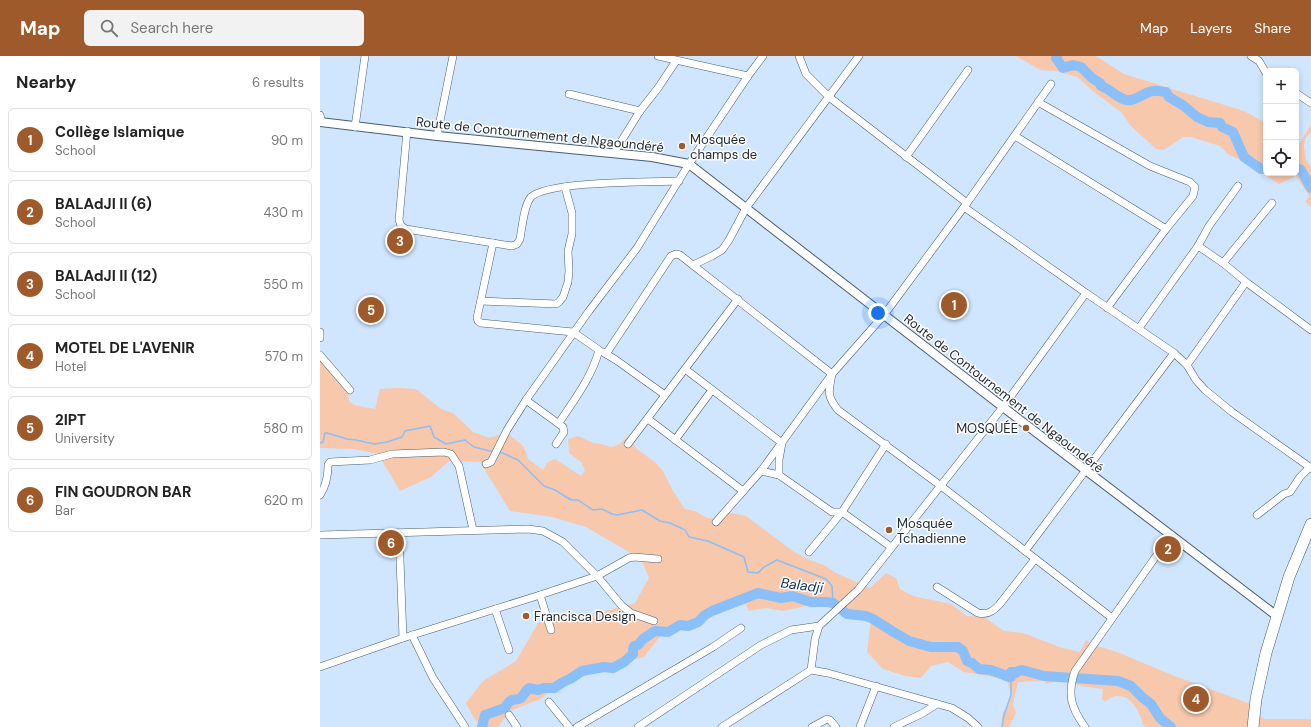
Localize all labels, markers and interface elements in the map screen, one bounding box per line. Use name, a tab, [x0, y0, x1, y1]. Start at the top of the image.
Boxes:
search box	[84, 10, 364, 46]
text: Map	[20, 16, 60, 41]
icon: search	[98, 17, 120, 39]
text: Search here	[130, 18, 213, 38]
text: Map	[1140, 19, 1168, 37]
text: Layers	[1190, 19, 1232, 37]
text: Share	[1254, 19, 1291, 37]
map controls	[1263, 68, 1299, 176]
button: +	[1263, 68, 1299, 104]
text: Nearby	[16, 71, 76, 93]
text: 6 results	[252, 74, 304, 91]
button: −	[1263, 104, 1299, 140]
street label: Route de Contournement de Ngaoundéré	[415, 113, 665, 156]
text: Collège Islamique	[55, 122, 184, 142]
place label: Mosquée champs de	[690, 131, 757, 163]
text: 1	[28, 132, 32, 149]
text: 90 m	[271, 132, 303, 149]
button: locate	[1263, 140, 1299, 176]
marker: Mosquée champs de	[677, 141, 687, 151]
text: School	[55, 142, 96, 159]
text: BALAdJI II (6)	[55, 194, 152, 214]
text: 2	[26, 204, 34, 221]
text: 430 m	[263, 204, 303, 221]
text: School	[55, 214, 96, 231]
pin: 3	[387, 226, 413, 256]
text: BALAdJI II (12)	[55, 266, 157, 286]
text: 3	[26, 276, 34, 293]
text: 550 m	[263, 276, 303, 293]
text: School	[55, 286, 96, 303]
pin: 1	[941, 290, 967, 320]
pin: 5	[358, 295, 384, 325]
your location	[868, 303, 888, 323]
street label: Route de Contournement de Ngaoundéré	[900, 310, 1107, 477]
text: MOTEL DE L'AVENIR	[55, 338, 195, 358]
text: 4	[26, 348, 34, 365]
text: 570 m	[265, 348, 303, 365]
text: Hotel	[55, 358, 87, 375]
text: 2IPT	[55, 410, 86, 430]
place label: MOSQUÉE	[956, 419, 1018, 437]
text: 5	[26, 420, 34, 437]
text: 580 m	[263, 420, 303, 437]
marker: MOSQUÉE	[1021, 423, 1031, 433]
text: University	[55, 430, 115, 447]
text: FIN GOUDRON BAR	[55, 482, 191, 502]
text: 6	[26, 492, 34, 509]
text: 620 m	[264, 492, 303, 509]
text: Bar	[55, 502, 75, 519]
place label: Mosquée Tchadienne	[897, 515, 966, 547]
marker: Mosquée Tchadienne	[884, 525, 894, 535]
pin: 6	[378, 528, 404, 558]
pin: 2	[1155, 534, 1181, 564]
water label: Baladji	[780, 573, 825, 597]
place label: Francisca Design	[534, 608, 636, 625]
marker: Francisca Design	[521, 611, 531, 621]
pin: 4	[1183, 684, 1209, 714]

